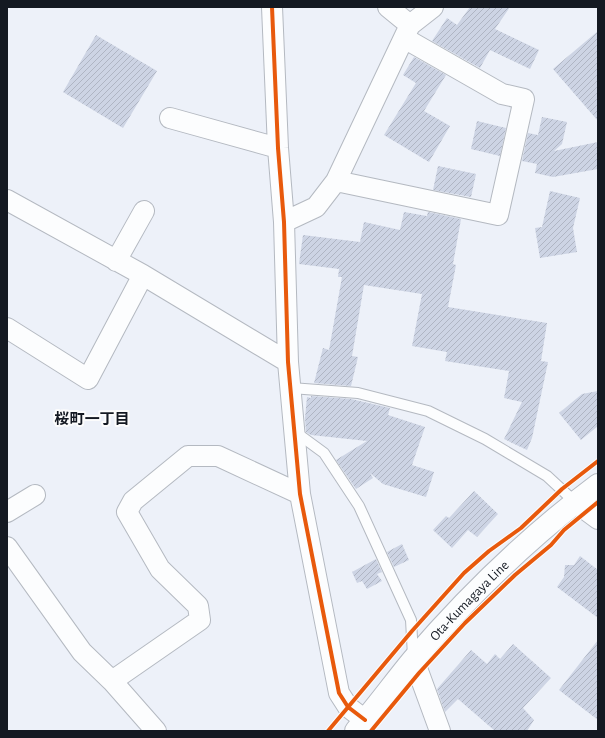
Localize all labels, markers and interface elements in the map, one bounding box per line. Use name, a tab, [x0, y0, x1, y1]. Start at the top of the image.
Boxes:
district label: 桜町一丁目	[54, 411, 130, 427]
street label: Ota-Kumagaya Line	[428, 558, 512, 644]

